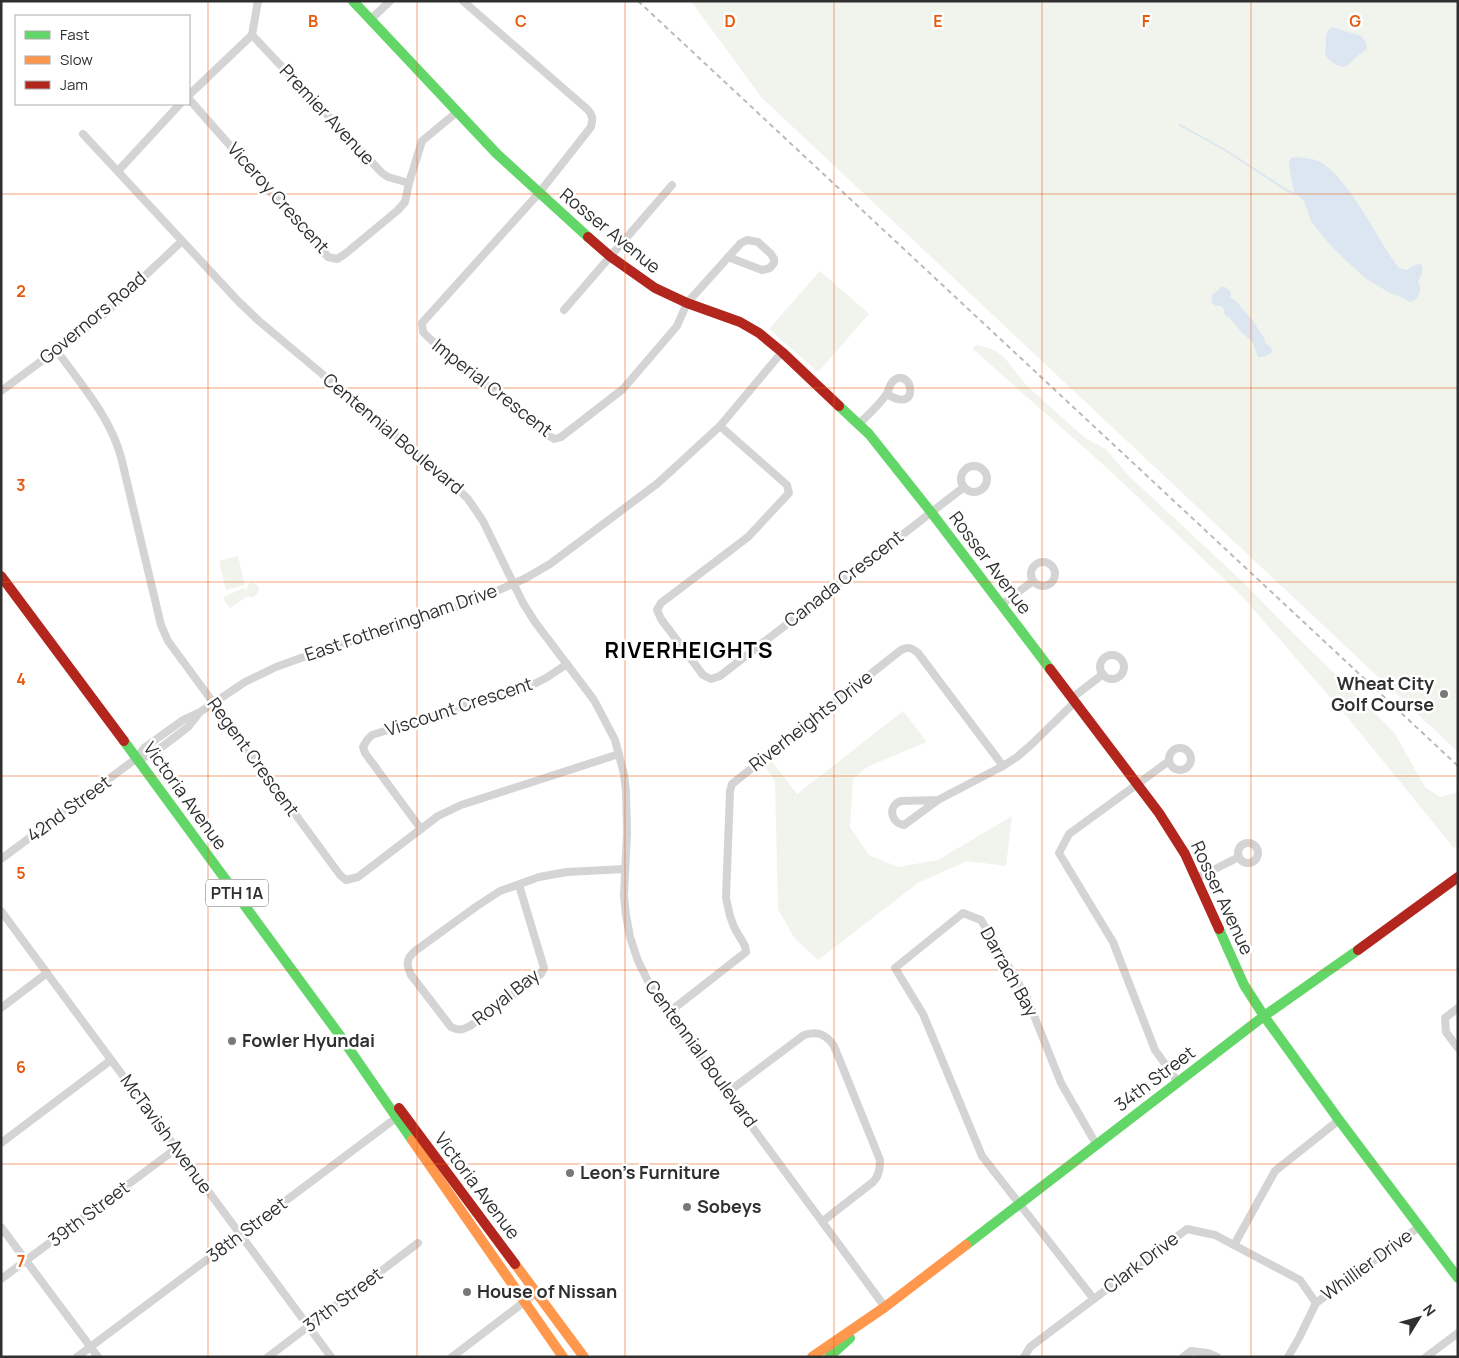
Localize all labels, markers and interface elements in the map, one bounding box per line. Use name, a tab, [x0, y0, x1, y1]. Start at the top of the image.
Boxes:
text: B	[308, 10, 318, 32]
text: C	[515, 10, 527, 32]
text: D	[724, 10, 736, 32]
text: E	[933, 10, 943, 32]
text: F	[1142, 10, 1151, 32]
text: G	[1349, 10, 1361, 32]
legend	[15, 15, 190, 105]
text: Fast	[60, 24, 89, 45]
text: Slow	[60, 49, 93, 70]
street label: Premier Avenue	[275, 59, 381, 170]
text: Jam	[60, 74, 88, 95]
street label: Viceroy Crescent	[222, 137, 335, 258]
street label: Rosser Avenue	[555, 182, 666, 278]
street label: Governors Road	[34, 266, 151, 369]
text: 2	[16, 280, 26, 302]
street label: Imperial Crescent	[428, 333, 558, 442]
street label: Centennial Boulevard	[318, 367, 469, 499]
text: 3	[16, 474, 26, 496]
street label: Rosser Avenue	[944, 506, 1037, 619]
street label: Canada Crescent	[779, 524, 908, 632]
street label: East Fotheringham Drive	[301, 578, 500, 666]
district label: RIVERHEIGHTS	[605, 635, 773, 665]
street label: Riverheights Drive	[744, 664, 877, 776]
text: 4	[16, 668, 26, 690]
street label: Viscount Crescent	[382, 671, 535, 741]
place label: Wheat City Golf Course	[1331, 671, 1434, 716]
marker: Wheat City Golf Course	[1438, 688, 1450, 700]
street label: Regent Crescent	[203, 692, 305, 821]
street label: Victoria Avenue	[138, 737, 233, 854]
street label: 42nd Street	[21, 769, 115, 847]
street label: Rosser Avenue	[1186, 837, 1260, 958]
text: 5	[16, 862, 26, 884]
road number: PTH 1A	[206, 880, 268, 906]
street label: Darrach Bay	[975, 922, 1045, 1021]
street label: Royal Bay	[467, 962, 544, 1030]
street label: Centennial Boulevard	[640, 975, 763, 1132]
place label: Fowler Hyundai	[242, 1028, 375, 1052]
marker: Fowler Hyundai	[226, 1035, 238, 1047]
street label: 34th Street	[1109, 1040, 1200, 1116]
text: 6	[16, 1056, 26, 1078]
street label: McTavish Avenue	[115, 1069, 218, 1198]
street label: Victoria Avenue	[430, 1127, 526, 1244]
place label: Leon's Furniture	[580, 1160, 720, 1184]
marker: Leon's Furniture	[564, 1167, 576, 1179]
street label: 39th Street	[43, 1175, 134, 1252]
street label: 38th Street	[201, 1191, 291, 1267]
place label: Sobeys	[697, 1194, 762, 1218]
marker: Sobeys	[681, 1201, 693, 1213]
street label: Whillier Drive	[1316, 1223, 1417, 1305]
street label: Clark Drive	[1098, 1226, 1183, 1298]
text: 7	[17, 1250, 25, 1272]
street label: 37th Street	[298, 1262, 387, 1337]
place label: House of Nissan	[477, 1279, 617, 1303]
marker: House of Nissan	[461, 1286, 473, 1298]
north arrow	[1394, 1293, 1444, 1343]
text: N	[1419, 1300, 1440, 1320]

